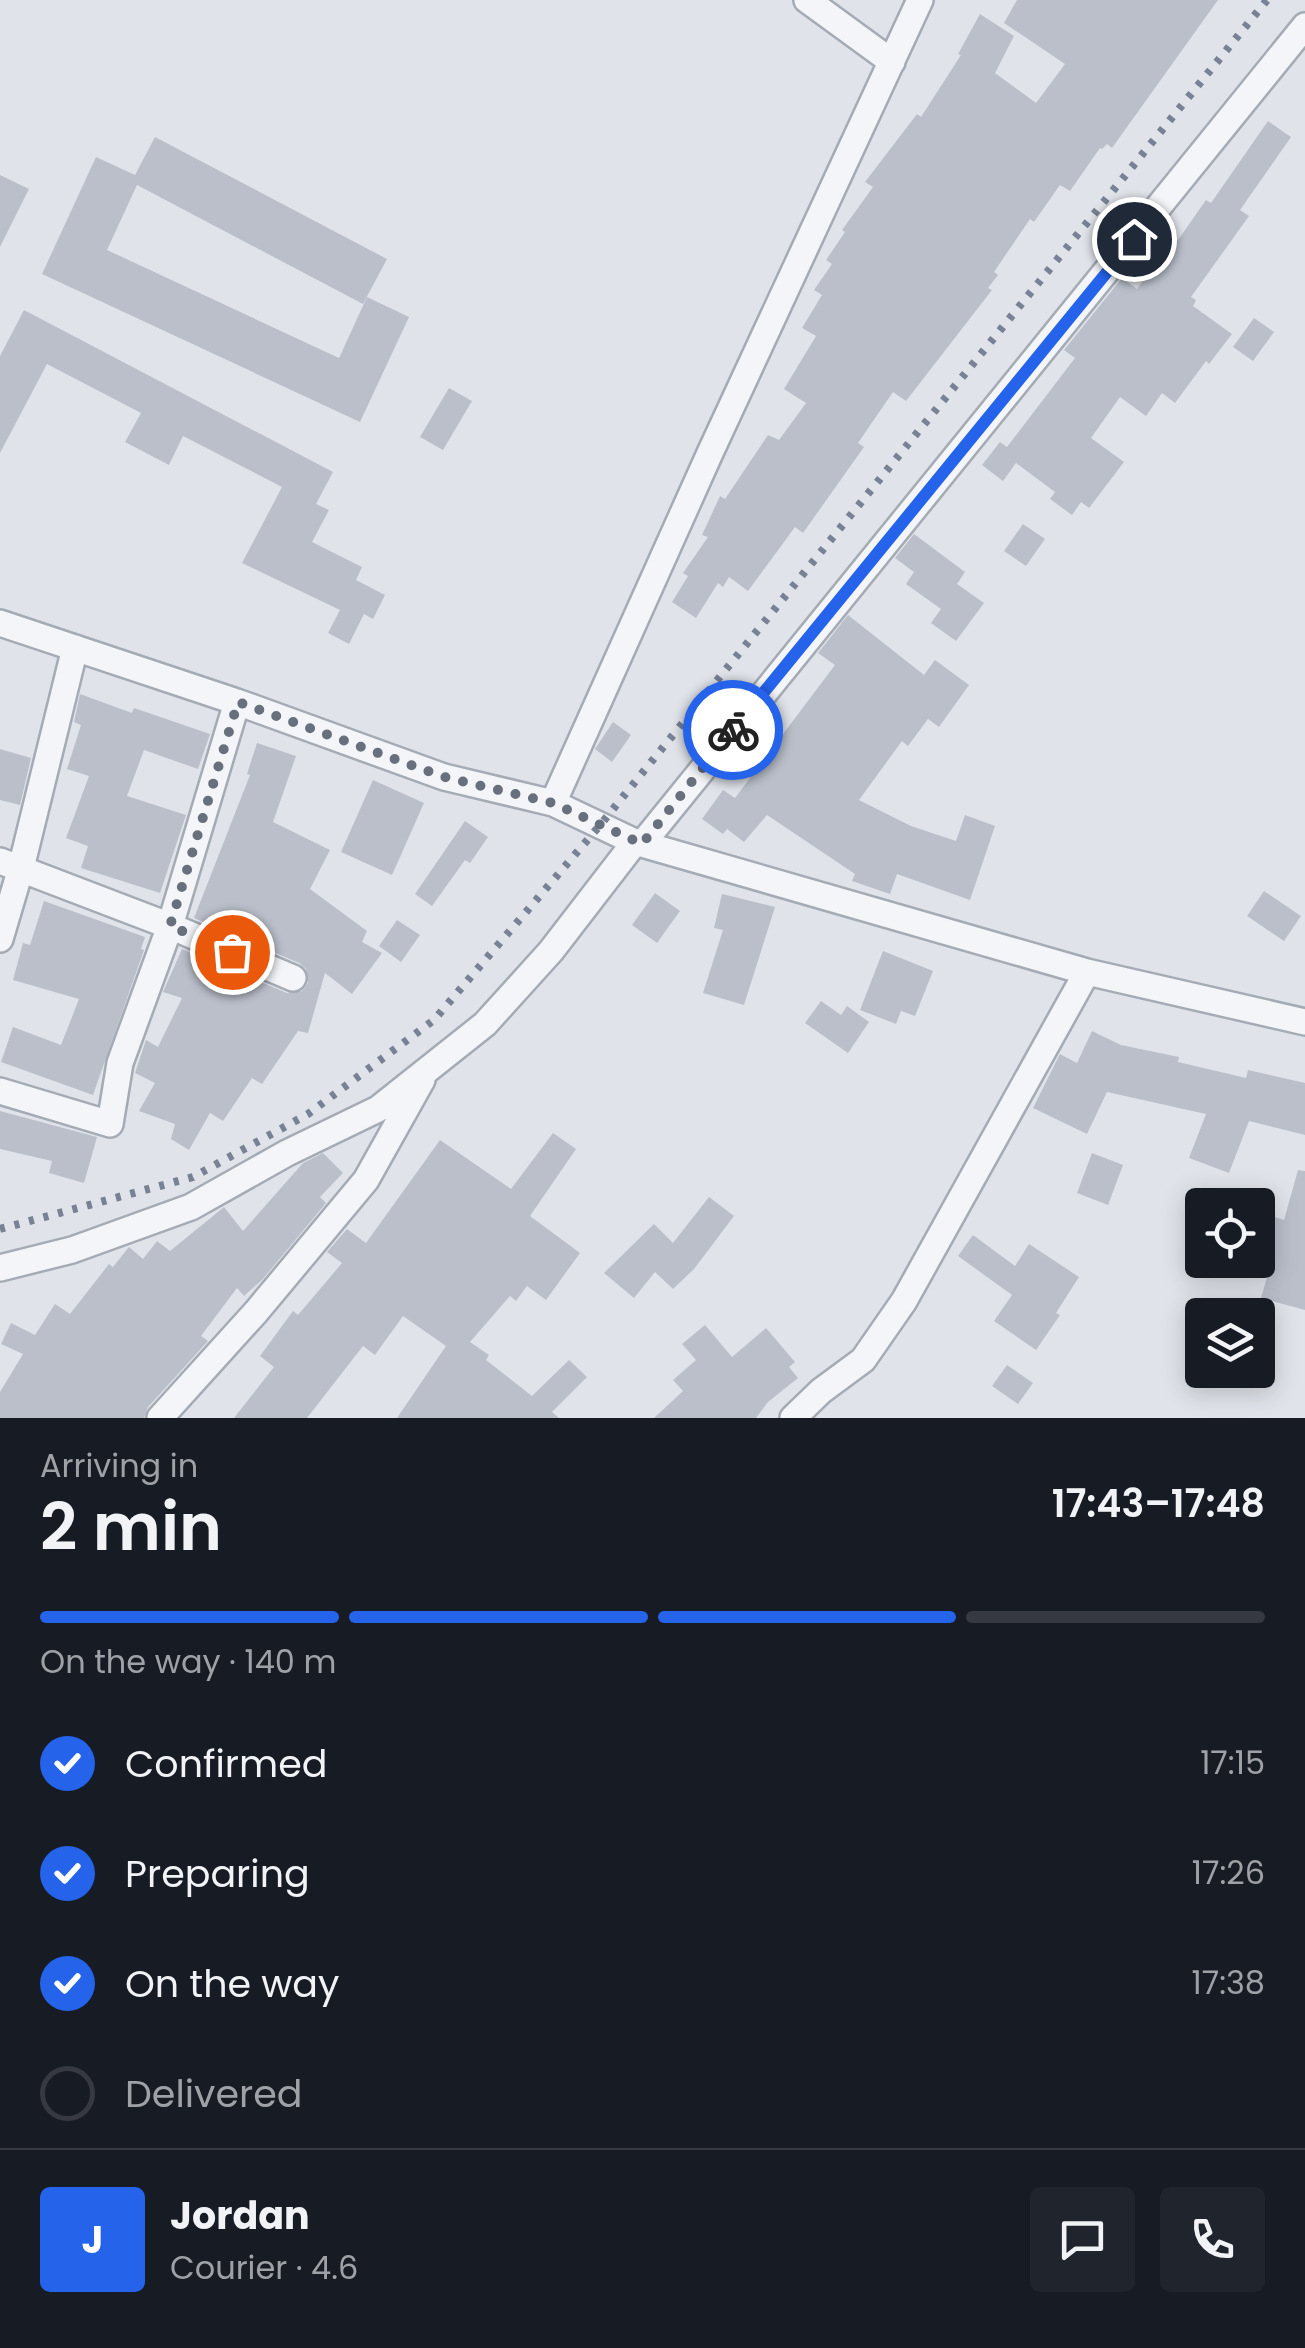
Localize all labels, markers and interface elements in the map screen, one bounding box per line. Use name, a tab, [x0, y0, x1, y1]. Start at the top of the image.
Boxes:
pin	[1092, 197, 1177, 282]
icon: home	[1107, 212, 1162, 267]
courier	[683, 680, 783, 780]
icon: bike	[706, 703, 761, 758]
pin	[190, 910, 275, 995]
icon: bag	[205, 925, 260, 980]
map controls	[1185, 1188, 1275, 1388]
button: locate	[1185, 1188, 1275, 1278]
button: layers	[1185, 1298, 1275, 1388]
text: Arriving in	[40, 1443, 198, 1488]
text: 17:43–17:48	[1052, 1477, 1265, 1530]
text: 2 min	[40, 1482, 222, 1573]
text: On the way · 140 m	[40, 1639, 336, 1684]
icon: check	[40, 1736, 95, 1791]
text: Confirmed	[125, 1737, 327, 1790]
text: 17:15	[1200, 1740, 1265, 1785]
icon: check	[40, 1846, 95, 1901]
text: Preparing	[125, 1847, 310, 1900]
text: 17:26	[1192, 1850, 1265, 1895]
icon: check	[40, 1956, 95, 2011]
text: On the way	[125, 1957, 339, 2010]
text: 17:38	[1191, 1960, 1265, 2005]
text: Delivered	[125, 2067, 302, 2120]
button: chat	[1030, 2187, 1135, 2292]
button: phone	[1160, 2187, 1265, 2292]
text: Jordan	[170, 2189, 310, 2242]
text: J	[82, 2213, 103, 2266]
text: Courier · 4.6	[170, 2245, 358, 2290]

